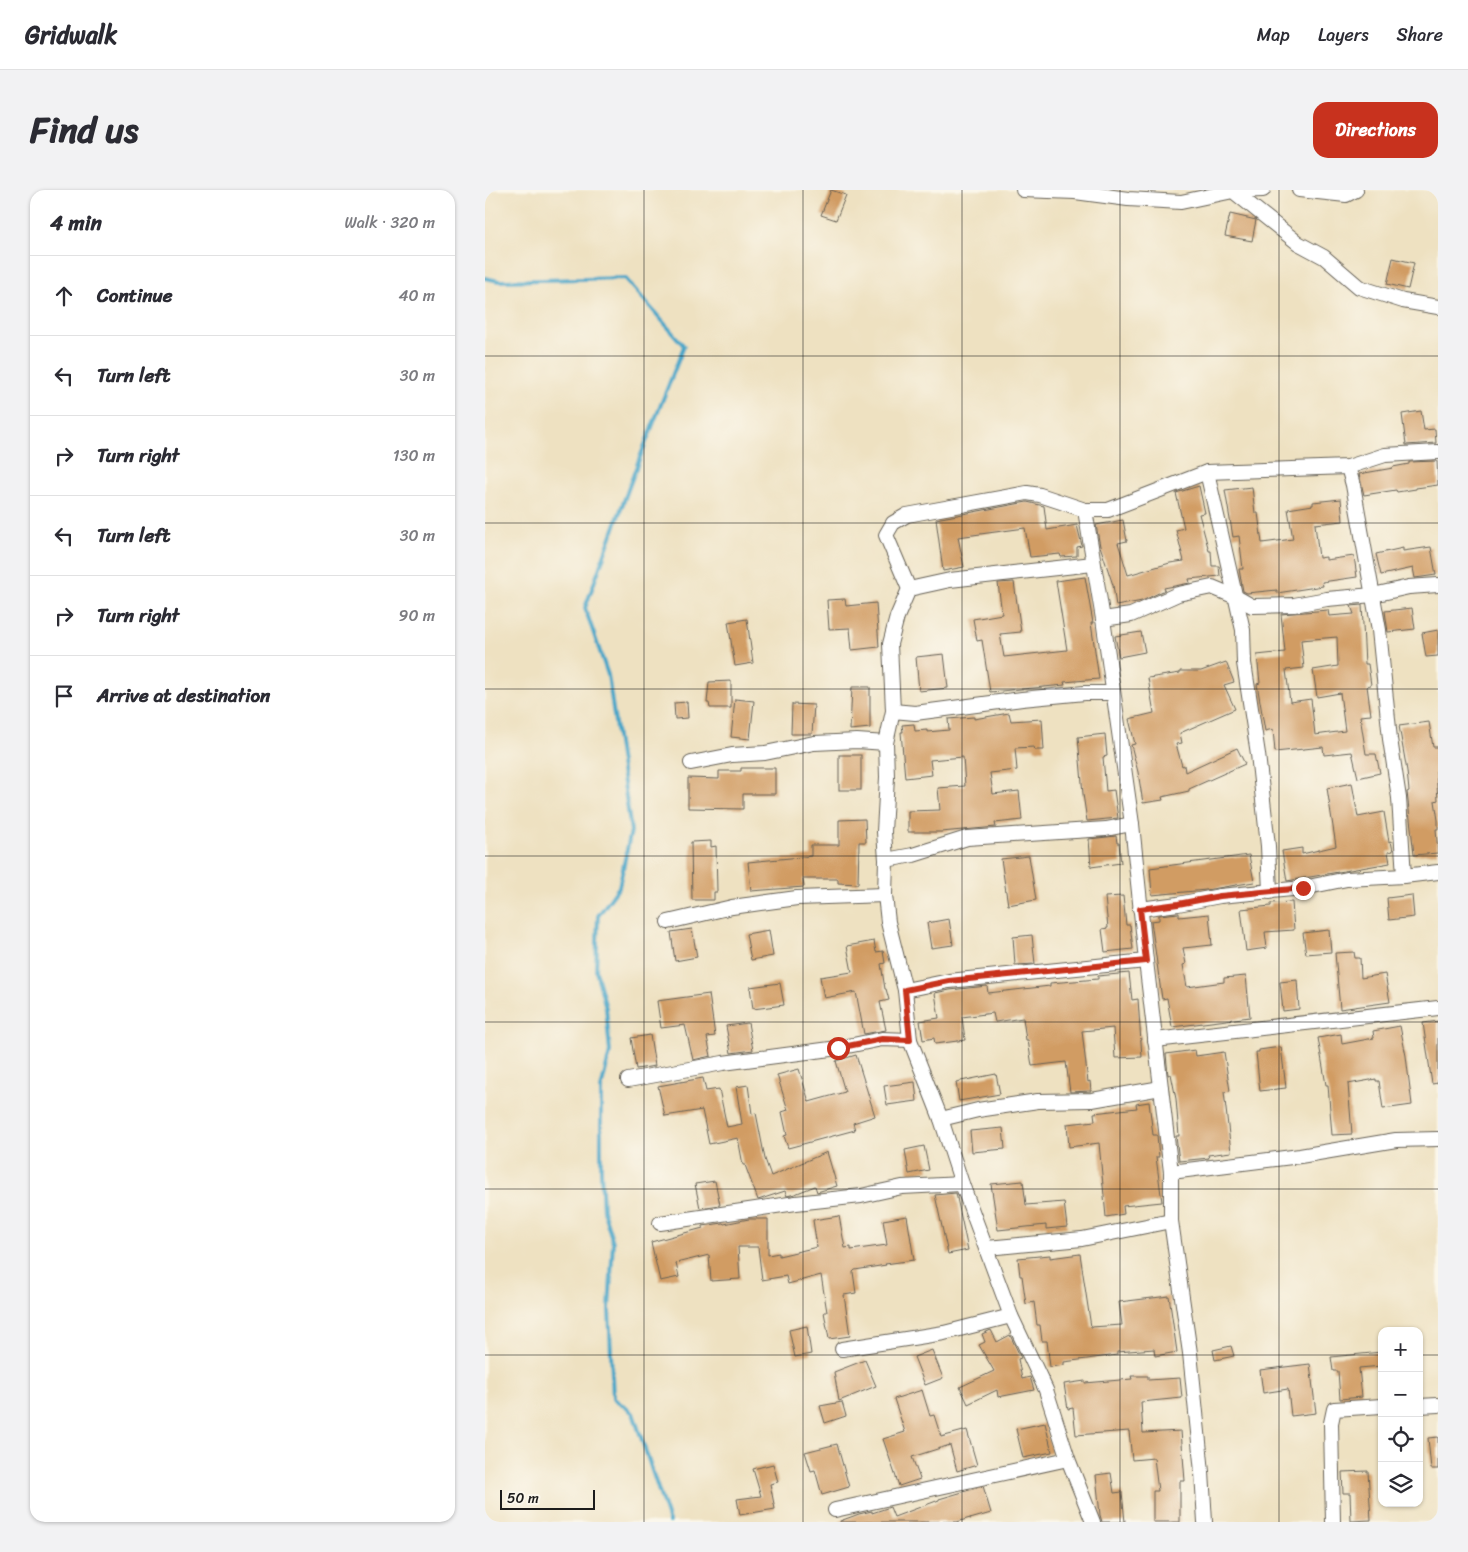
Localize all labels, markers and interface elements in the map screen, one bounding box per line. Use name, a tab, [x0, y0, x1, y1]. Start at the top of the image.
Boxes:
text: Gridwalk	[25, 14, 117, 56]
text: Map	[1257, 19, 1290, 51]
text: Layers	[1318, 19, 1369, 51]
text: Share	[1397, 19, 1443, 51]
text: Find us	[30, 99, 138, 161]
button: Directions	[1313, 102, 1438, 158]
text: 4 min	[50, 204, 102, 242]
text: Walk · 320 m	[344, 208, 435, 237]
text: Continue	[97, 279, 173, 312]
text: 40 m	[398, 281, 435, 310]
icon: ahead	[50, 282, 78, 310]
text: Turn left	[97, 359, 170, 392]
text: 30 m	[400, 361, 435, 390]
icon: left	[50, 362, 78, 390]
text: Turn right	[97, 439, 179, 472]
text: 130 m	[393, 441, 435, 470]
icon: right	[50, 442, 78, 470]
text: Turn left	[97, 519, 170, 552]
text: 30 m	[400, 521, 435, 550]
icon: left	[50, 522, 78, 550]
text: Turn right	[97, 599, 179, 632]
text: 90 m	[399, 601, 435, 630]
icon: right	[50, 602, 78, 630]
text: Arrive at destination	[97, 679, 270, 712]
icon: arrive	[50, 682, 78, 710]
route end	[1292, 877, 1315, 900]
route start	[827, 1037, 850, 1060]
map controls	[1378, 1327, 1423, 1507]
button: +	[1378, 1327, 1423, 1372]
button: −	[1378, 1372, 1423, 1417]
button: locate	[1378, 1417, 1423, 1462]
button: layers	[1378, 1462, 1423, 1507]
text: 50 m	[507, 1486, 539, 1511]
scale bar	[500, 1487, 595, 1510]

